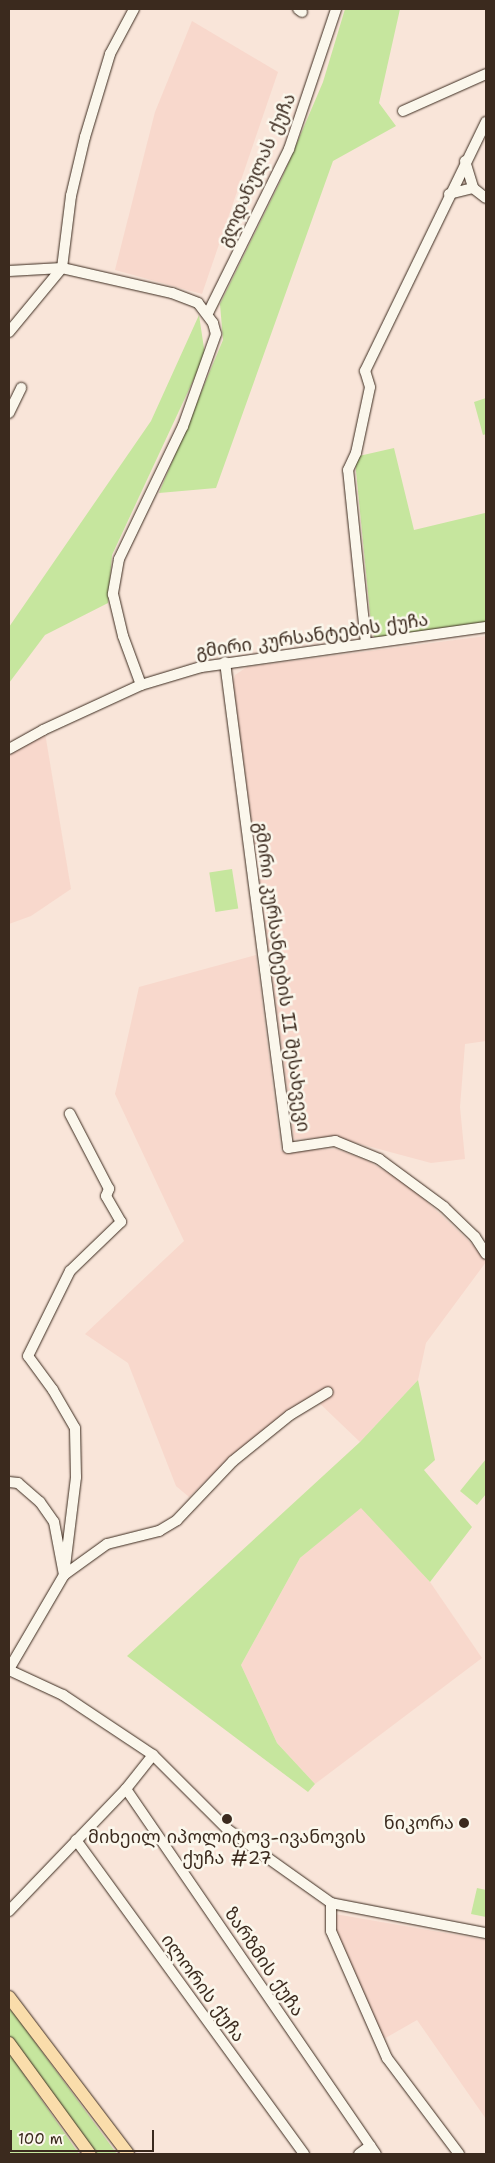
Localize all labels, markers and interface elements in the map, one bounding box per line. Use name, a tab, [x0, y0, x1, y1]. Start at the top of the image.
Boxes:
street label: გლდანულას ქუჩა	[213, 90, 301, 250]
street label: გმირი კურსანტების ქუჩა	[194, 609, 430, 663]
street label: გმირი კურსანტების II შესახვევი	[250, 821, 314, 1133]
place label: ნიკორა	[384, 1812, 454, 1834]
marker: მიხეილ იპოლიტოვ-ივანოვის ქუჩა #27	[221, 1813, 233, 1825]
marker: ნიკორა	[458, 1817, 470, 1829]
place label: მიხეილ იპოლიტოვ-ივანოვის ქუჩა #27	[88, 1827, 366, 1870]
street label: ზარზმის ქუჩა	[220, 1903, 308, 2021]
street label: ილორის ქუჩა	[157, 1930, 249, 2046]
scale bar	[12, 2120, 156, 2152]
text: 100 m	[18, 2129, 63, 2149]

